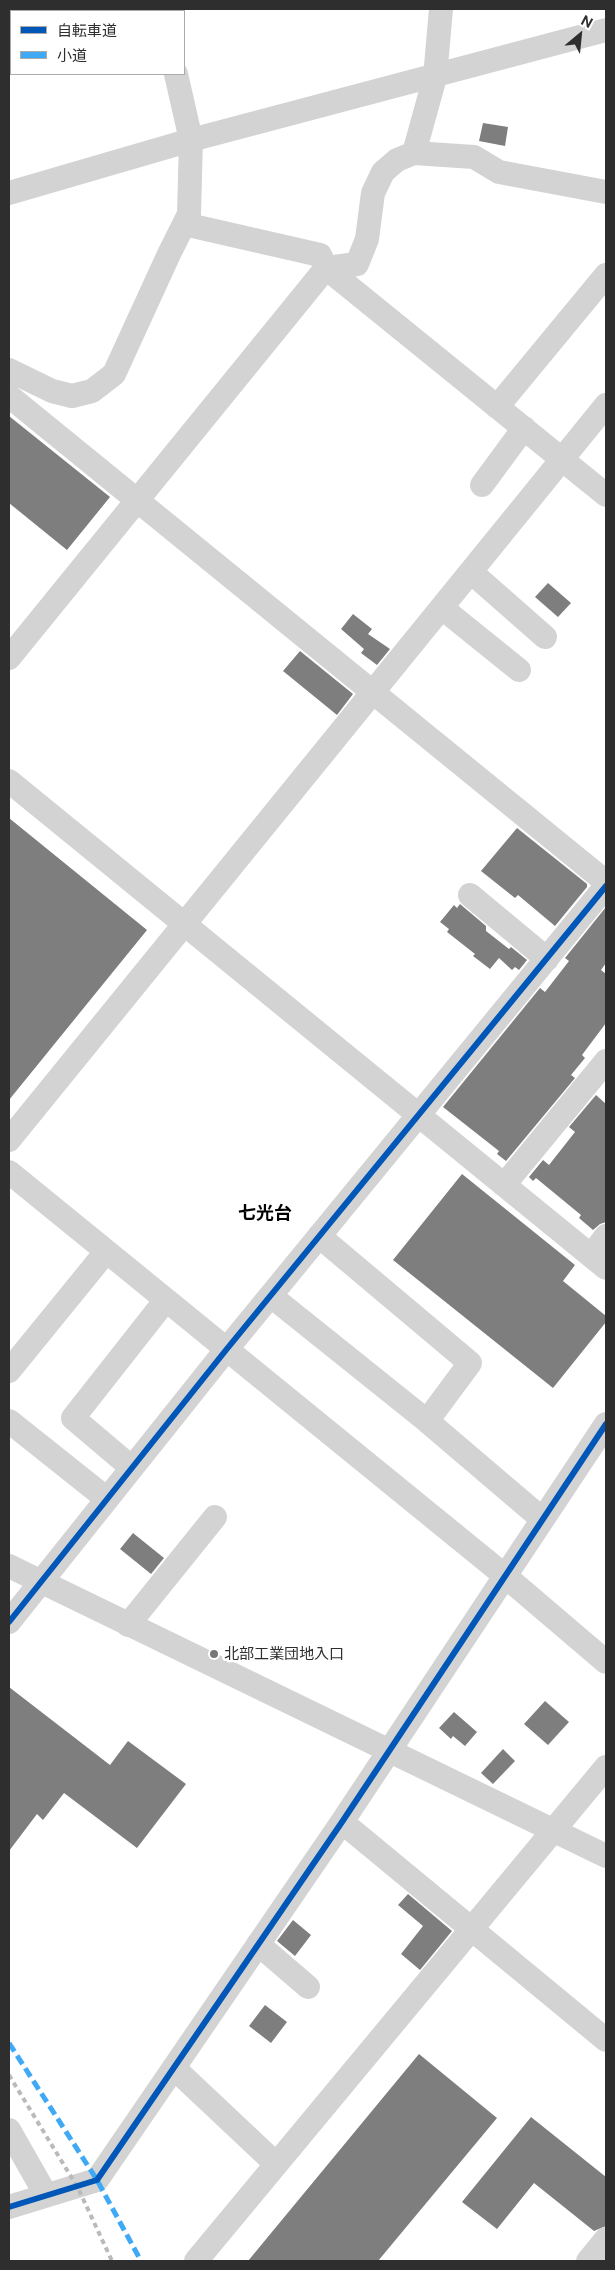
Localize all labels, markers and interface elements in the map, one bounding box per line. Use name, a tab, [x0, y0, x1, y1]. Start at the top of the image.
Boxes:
legend	[10, 10, 185, 75]
north arrow	[555, 10, 605, 60]
text: N	[578, 12, 596, 31]
text: 自転車道	[57, 22, 117, 39]
text: 小道	[57, 47, 87, 64]
district label: 七光台	[238, 1202, 292, 1224]
place label: 北部工業団地入口	[224, 1645, 344, 1663]
marker: 北部工業団地入口	[208, 1648, 220, 1660]

